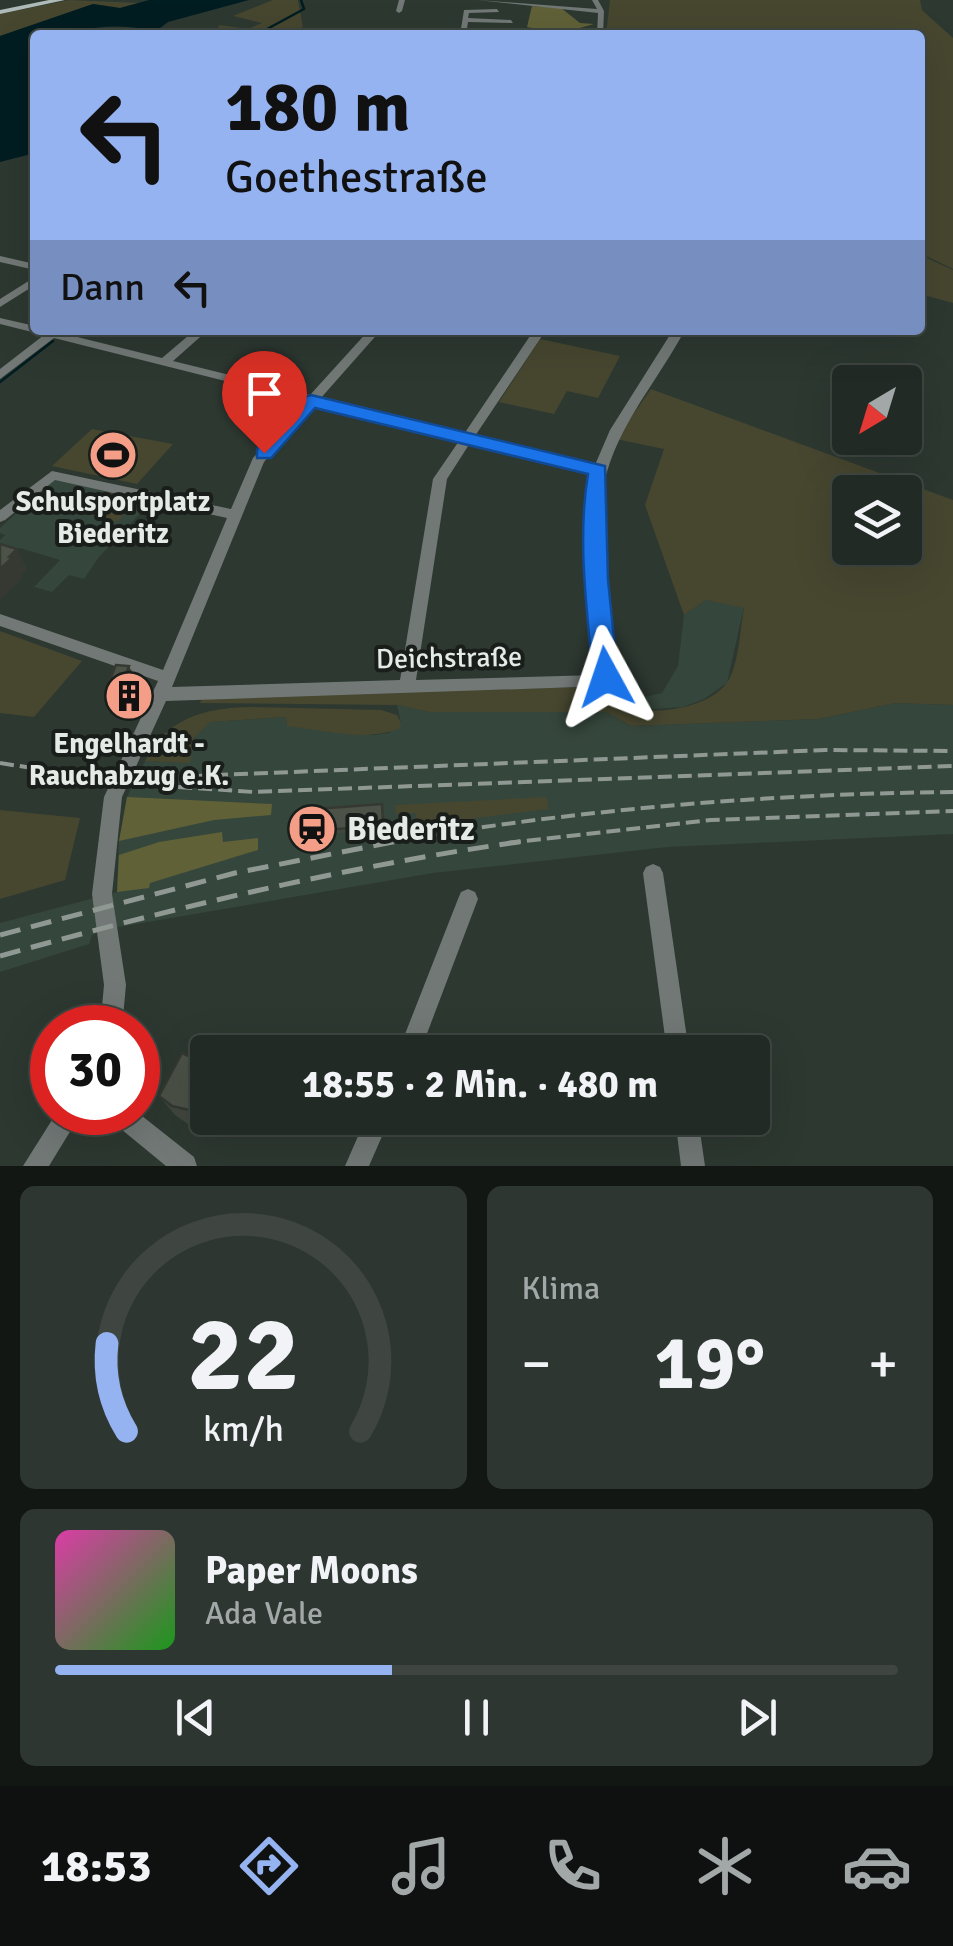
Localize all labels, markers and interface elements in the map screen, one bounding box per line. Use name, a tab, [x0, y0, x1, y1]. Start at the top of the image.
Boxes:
text: 180 m	[225, 64, 410, 150]
icon: left	[60, 70, 190, 200]
text: Goethestraße	[225, 150, 488, 205]
icon: left	[165, 260, 220, 315]
text: Dann	[60, 264, 145, 311]
pin	[222, 351, 307, 454]
north arrow	[832, 365, 922, 455]
map controls	[832, 365, 922, 565]
icon: arrive	[237, 366, 292, 421]
sports icon: Schulsportplatz Biederitz	[87, 429, 139, 481]
button: layers	[832, 475, 922, 565]
place label: Schulsportplatz Biederitz	[16, 485, 210, 551]
position arrow	[554, 625, 658, 729]
street label: Deichstraße	[376, 640, 522, 676]
building icon: Engelhardt - Rauchabzug e.K.	[103, 670, 155, 722]
place label: Engelhardt - Rauchabzug e.K.	[29, 727, 229, 793]
station icon: Biederitz	[286, 803, 338, 855]
place label: Biederitz	[347, 810, 475, 849]
speed limit sign: 30	[30, 1005, 160, 1135]
text: 18:55 · 2 Min. · 480 m	[302, 1061, 658, 1108]
text: Klima	[522, 1269, 600, 1308]
text: 22	[187, 1291, 299, 1419]
text: 19°	[654, 1317, 765, 1410]
text: −	[522, 1330, 551, 1398]
text: +	[868, 1330, 898, 1398]
text: km/h	[203, 1407, 284, 1451]
text: Paper Moons	[205, 1547, 418, 1594]
text: Ada Vale	[205, 1594, 323, 1633]
icon: previous	[168, 1690, 223, 1745]
icon: pause	[449, 1690, 504, 1745]
icon: next	[730, 1690, 785, 1745]
icon: directions	[234, 1831, 304, 1901]
icon: music	[386, 1831, 456, 1901]
icon: phone	[538, 1831, 608, 1901]
icon: climate	[690, 1831, 760, 1901]
icon: car	[842, 1831, 912, 1901]
text: 18:53	[41, 1839, 151, 1894]

